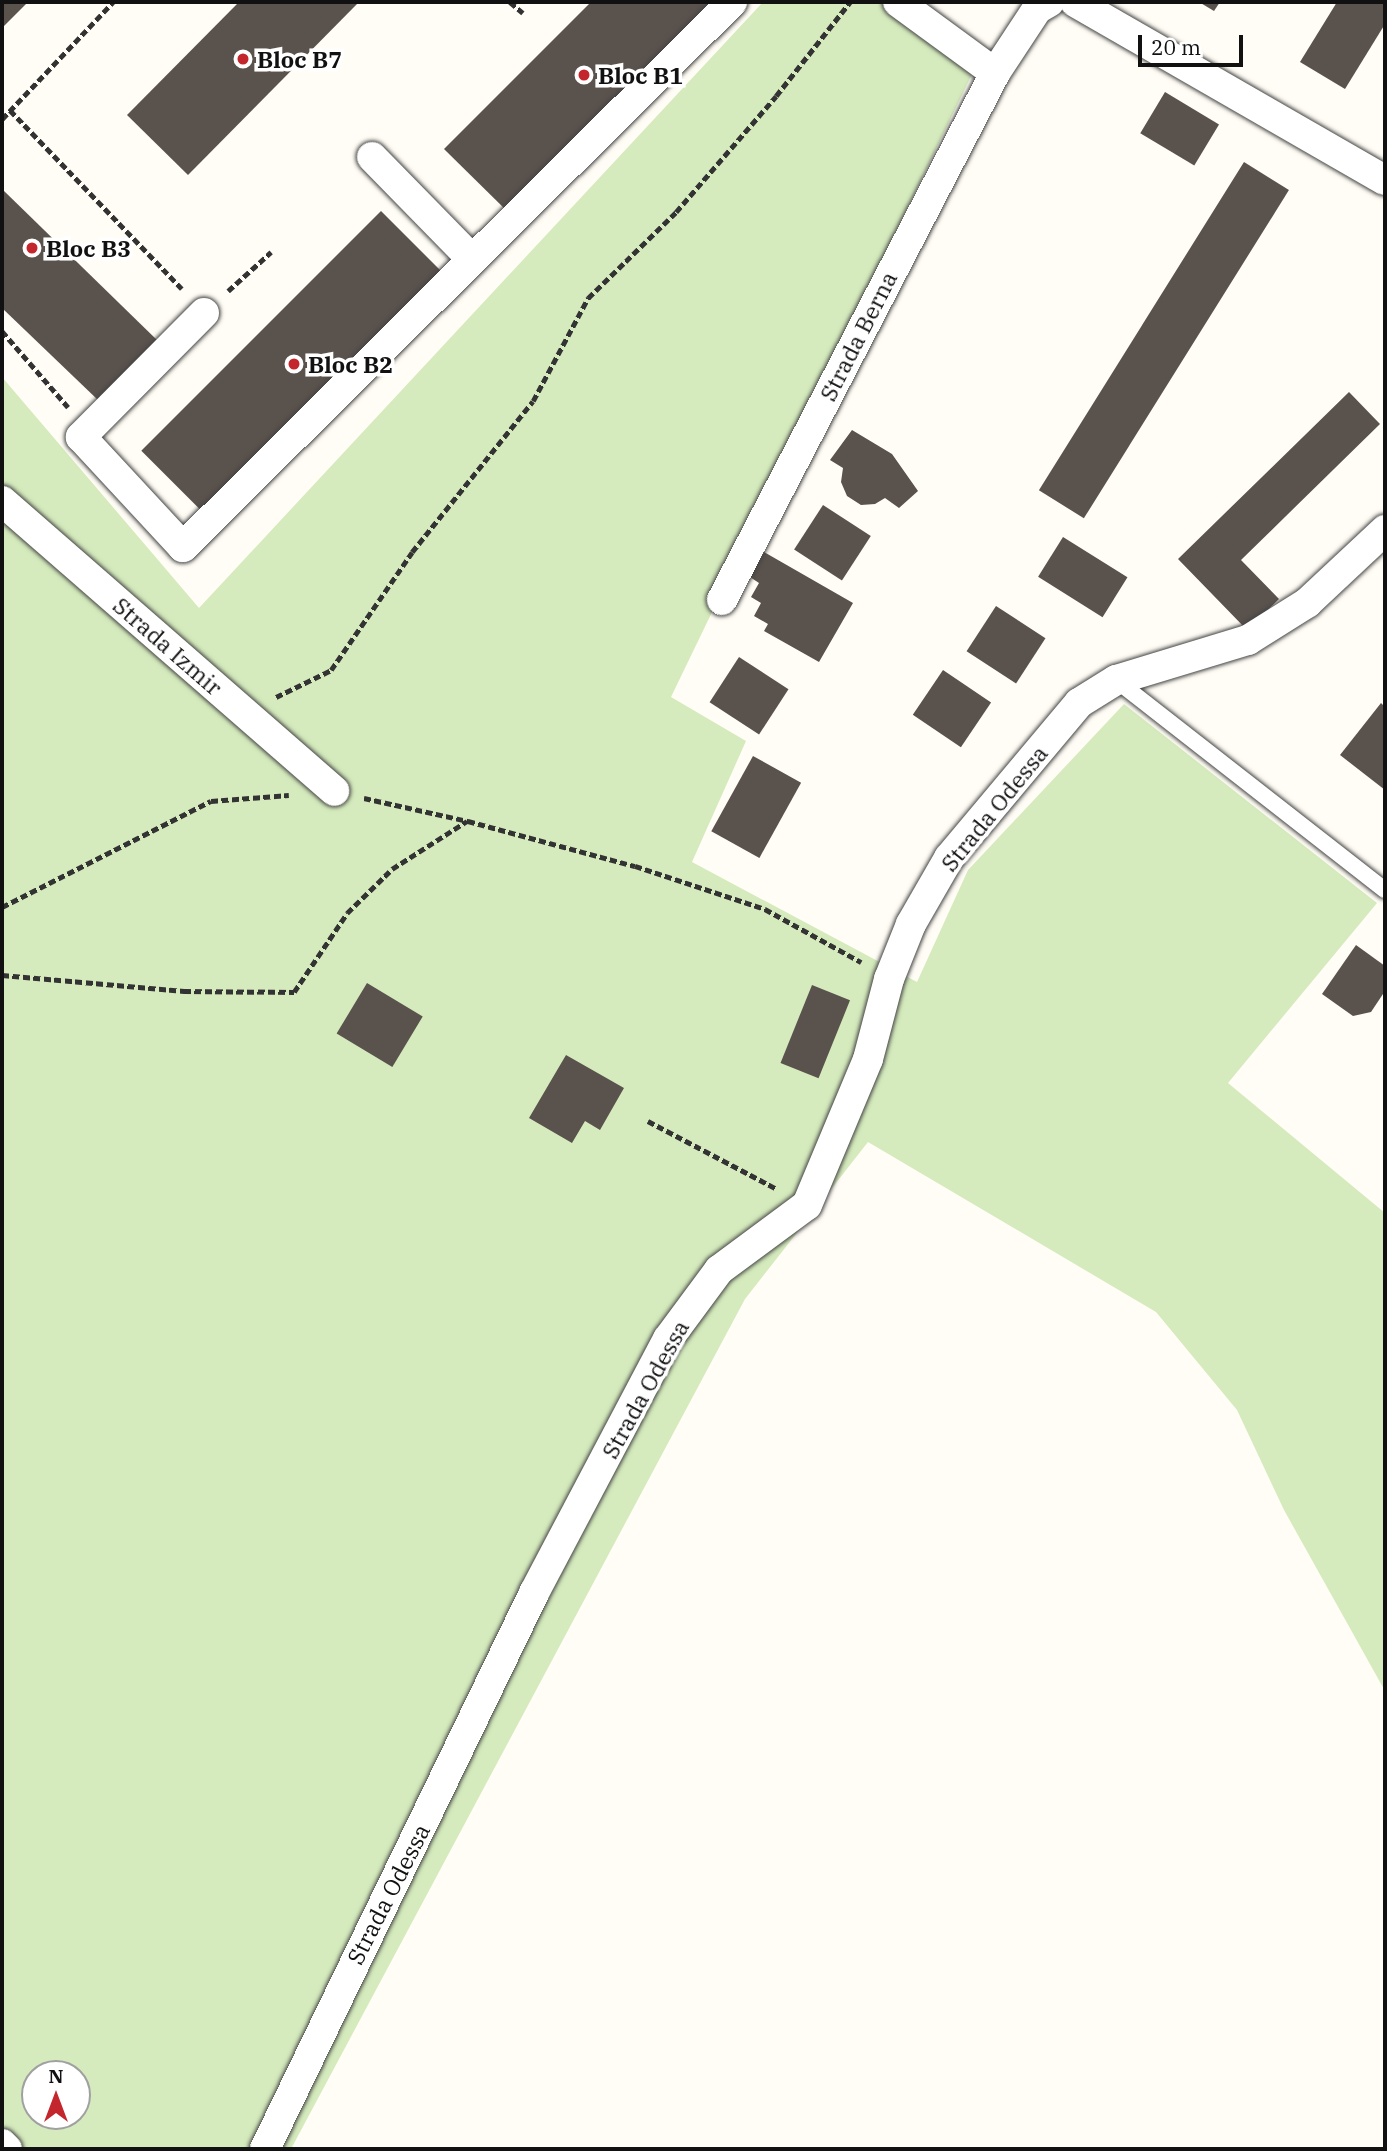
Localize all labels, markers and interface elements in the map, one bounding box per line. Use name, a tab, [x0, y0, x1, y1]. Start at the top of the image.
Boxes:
scale bar	[1142, 21, 1247, 65]
text: 20 m	[1151, 33, 1201, 61]
place label: Bloc B7	[257, 45, 342, 73]
marker: Bloc B7	[235, 51, 251, 67]
place label: Bloc B1	[598, 61, 683, 89]
marker: Bloc B1	[576, 67, 592, 83]
place label: Bloc B3	[46, 234, 131, 262]
marker: Bloc B3	[24, 240, 40, 256]
street label: Strada Berna	[814, 267, 902, 405]
place label: Bloc B2	[308, 350, 393, 378]
marker: Bloc B2	[286, 356, 302, 372]
street label: Strada Izmir	[108, 591, 228, 701]
street label: Strada Odessa	[935, 740, 1053, 876]
street label: Strada Odessa	[596, 1315, 694, 1463]
street label: Strada Odessa	[341, 1819, 435, 1969]
north arrow	[21, 2060, 91, 2130]
text: N	[48, 2064, 64, 2088]

